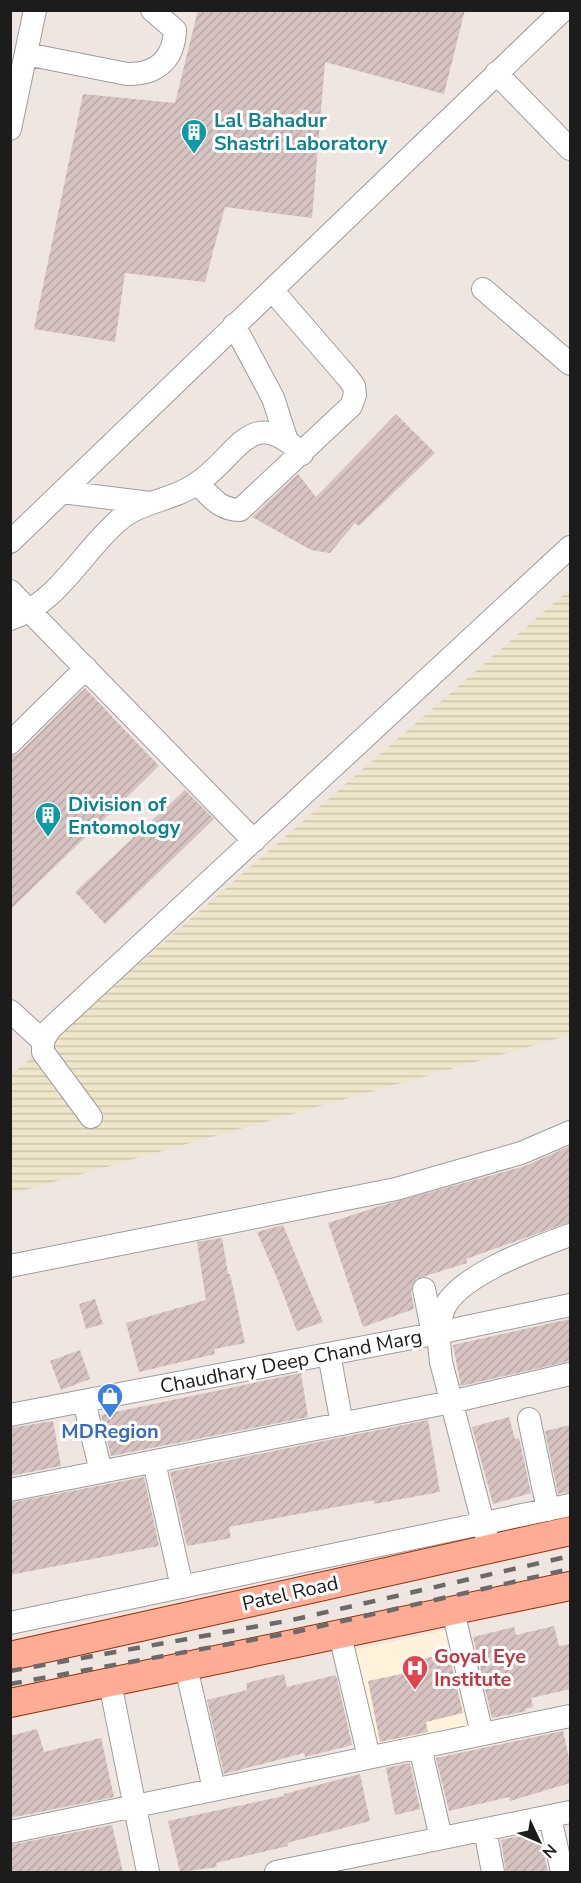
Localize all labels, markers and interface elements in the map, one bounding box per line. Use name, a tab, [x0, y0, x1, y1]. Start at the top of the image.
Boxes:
place label: Lal Bahadur Shastri Laboratory	[214, 107, 388, 157]
building icon: Lal Bahadur Shastri Laboratory	[179, 117, 209, 155]
place label: Division of Entomology	[68, 791, 181, 841]
building icon: Division of Entomology	[33, 800, 63, 838]
street label: Chaudhary Deep Chand Marg	[158, 1323, 424, 1400]
shop icon: MDRegion	[95, 1381, 125, 1419]
place label: MDRegion	[61, 1418, 159, 1445]
street label: Patel Road	[239, 1569, 341, 1618]
place label: Goyal Eye Institute	[434, 1643, 526, 1693]
hospital icon: Goyal Eye Institute	[400, 1653, 430, 1691]
north arrow	[509, 1811, 569, 1871]
text: N	[537, 1839, 561, 1863]

